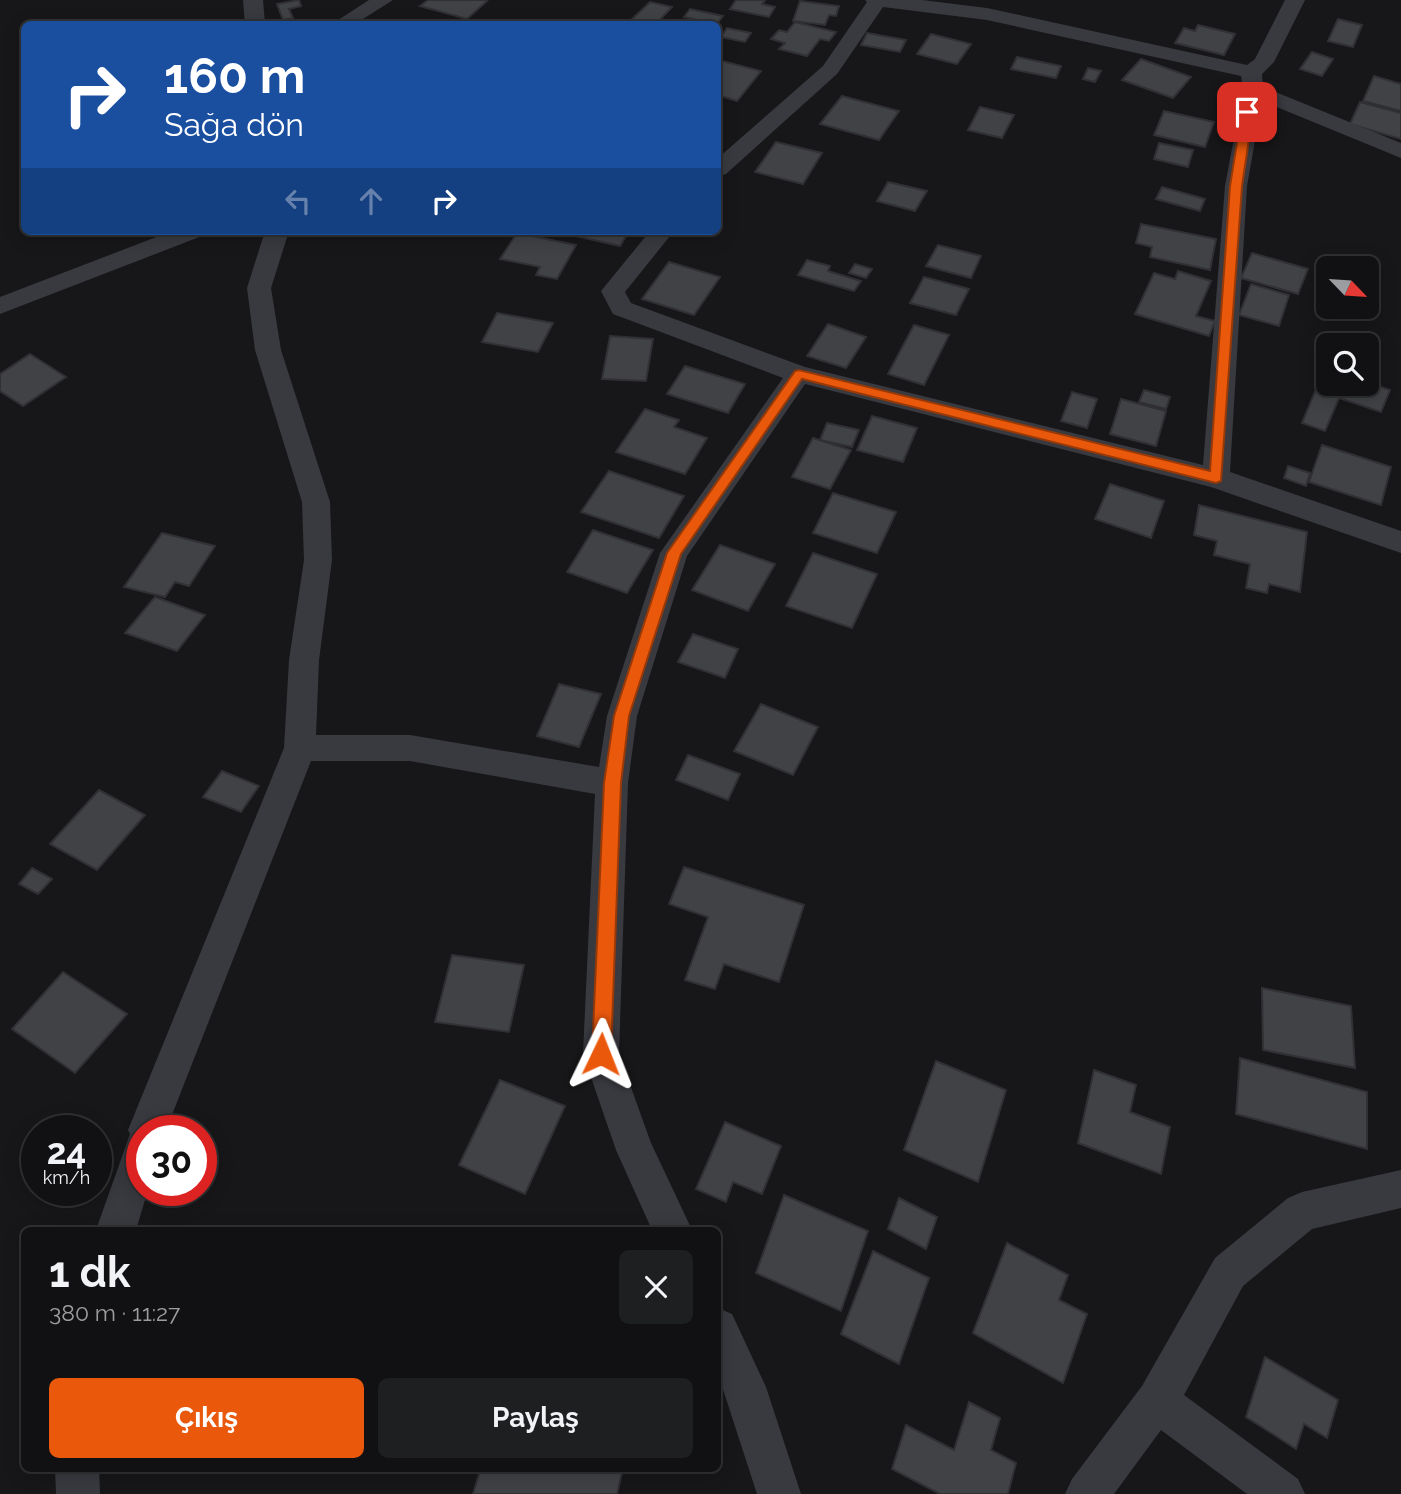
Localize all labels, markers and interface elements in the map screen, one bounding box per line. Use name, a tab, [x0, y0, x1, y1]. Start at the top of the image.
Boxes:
text: 160 m	[164, 47, 305, 104]
icon: right	[49, 49, 140, 140]
pin	[1217, 82, 1277, 142]
icon: arrive	[1228, 93, 1266, 131]
text: Sağa dön	[164, 106, 304, 143]
icon: left	[279, 182, 317, 220]
icon: ahead	[352, 182, 390, 220]
icon: right	[425, 182, 463, 220]
north arrow	[1316, 256, 1379, 318]
map controls	[1316, 256, 1379, 396]
button: search	[1316, 333, 1379, 396]
position arrow	[564, 1017, 638, 1091]
speed limit sign: 30	[126, 1115, 217, 1206]
text: 24	[47, 1131, 86, 1172]
text: km/h	[43, 1167, 90, 1188]
text: 1 dk	[49, 1248, 130, 1297]
button: close	[619, 1250, 693, 1324]
text: 380 m · 11:27	[49, 1299, 180, 1326]
button: Çıkış	[49, 1378, 364, 1458]
button: Paylaş	[378, 1378, 693, 1458]

